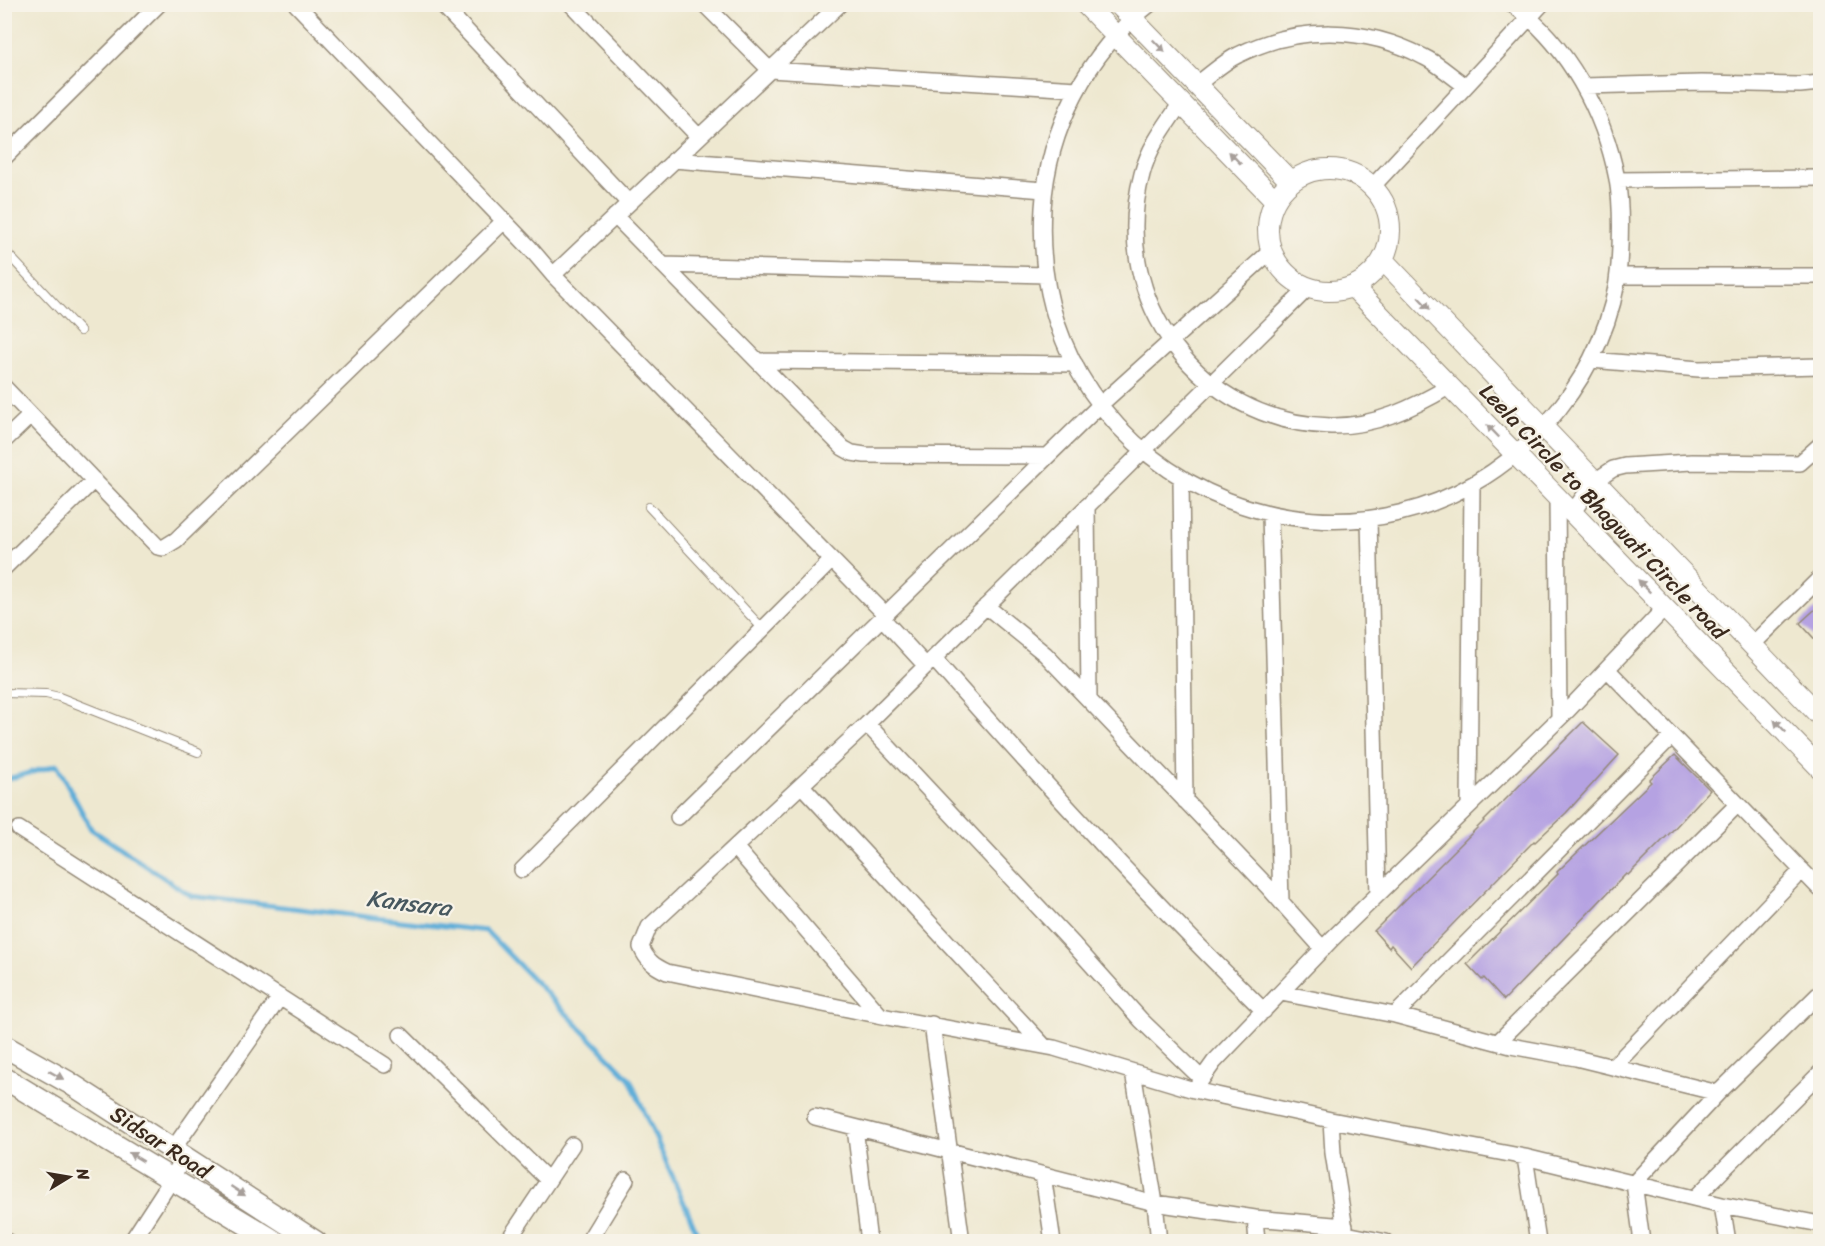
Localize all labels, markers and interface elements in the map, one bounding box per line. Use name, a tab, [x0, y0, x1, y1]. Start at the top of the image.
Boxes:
one-way arrow	[1152, 39, 1166, 54]
one-way arrow	[1228, 152, 1242, 166]
one-way arrow	[1416, 295, 1430, 309]
street label: Leela Circle to Bhagwati Circle road	[1470, 374, 1739, 650]
one-way arrow	[1487, 425, 1501, 439]
one-way arrow	[1637, 579, 1651, 594]
one-way arrow	[1773, 720, 1787, 734]
water label: Kansara	[364, 877, 455, 929]
one-way arrow	[47, 1070, 64, 1080]
street label: Sidsar Road	[102, 1095, 220, 1191]
north arrow	[39, 1147, 99, 1207]
one-way arrow	[127, 1152, 144, 1162]
text: N	[68, 1165, 99, 1183]
one-way arrow	[230, 1185, 246, 1196]

